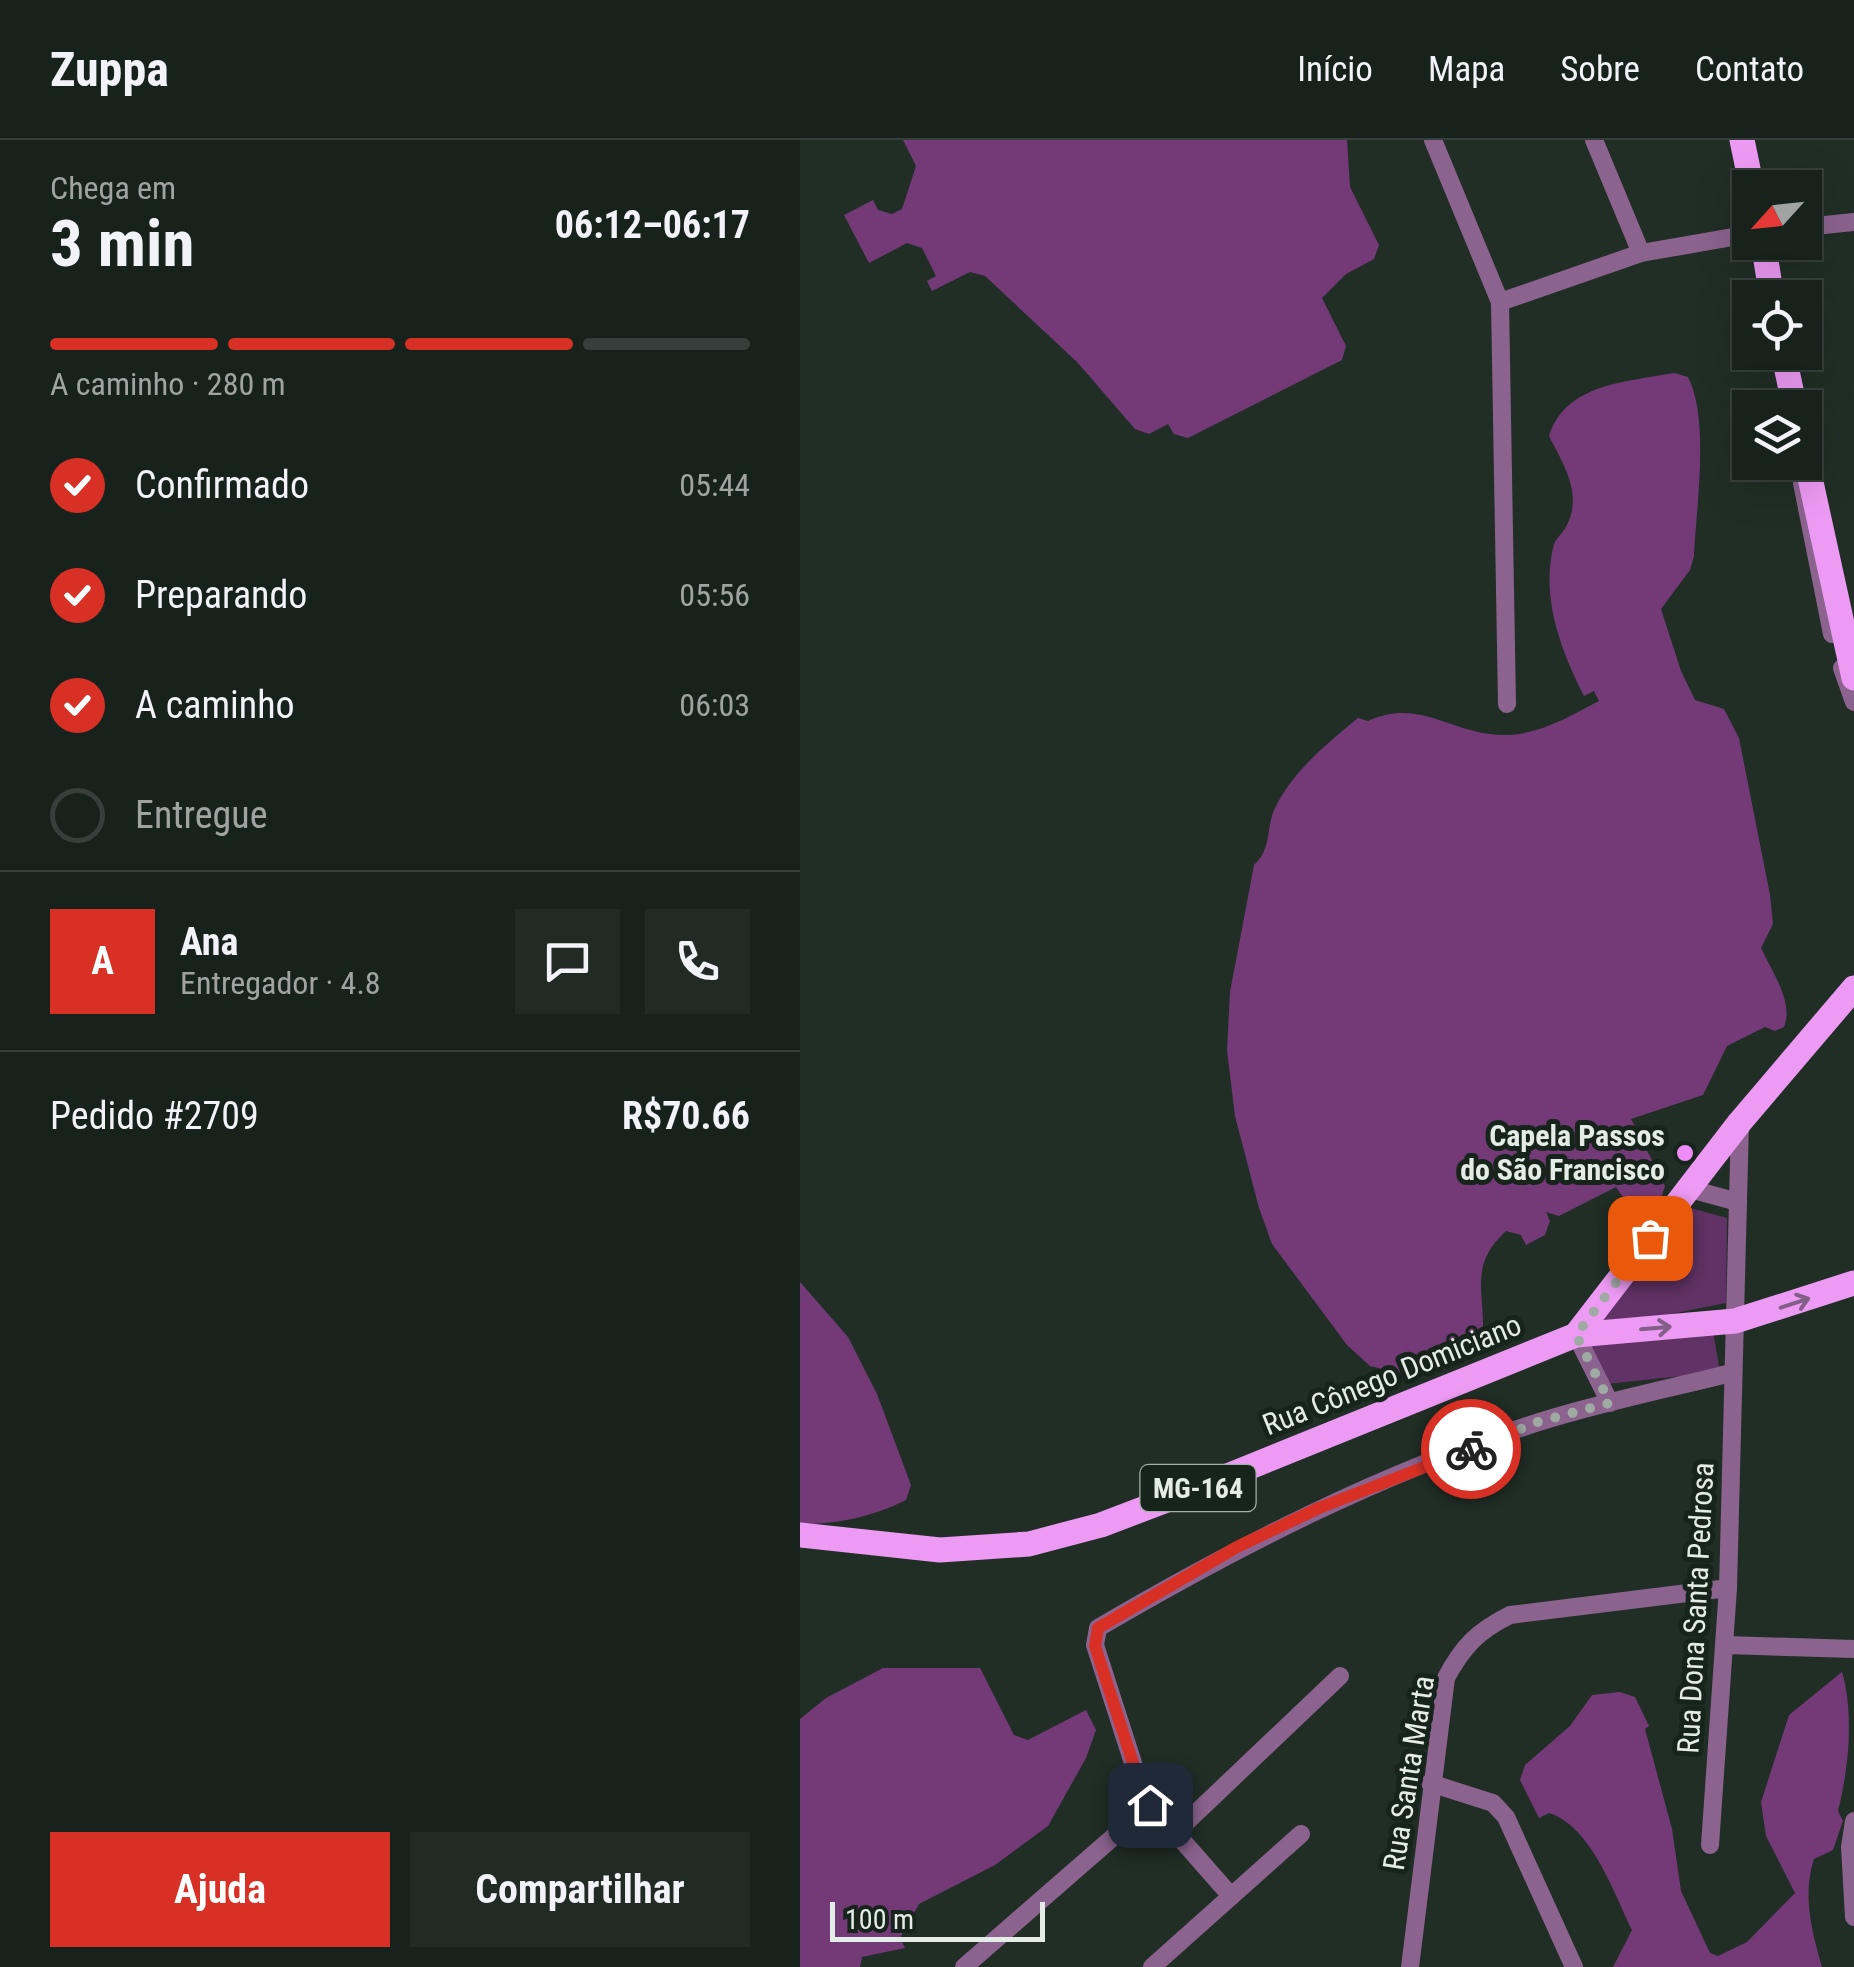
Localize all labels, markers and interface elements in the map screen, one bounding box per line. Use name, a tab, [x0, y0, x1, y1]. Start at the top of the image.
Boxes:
text: Zuppa	[50, 41, 169, 98]
text: Início	[1297, 49, 1373, 90]
text: Mapa	[1428, 49, 1505, 90]
text: Sobre	[1560, 49, 1640, 90]
text: Contato	[1695, 49, 1804, 90]
text: Chega em	[50, 169, 176, 207]
north arrow	[1732, 170, 1822, 260]
map controls	[1732, 170, 1822, 480]
text: 06:12–06:17	[555, 203, 750, 247]
text: 3 min	[50, 206, 194, 282]
button: locate	[1732, 280, 1822, 370]
text: A caminho · 280 m	[50, 365, 286, 403]
button: layers	[1732, 390, 1822, 480]
icon: check	[50, 458, 105, 513]
text: Confirmado	[135, 463, 309, 507]
text: 05:44	[679, 466, 750, 504]
icon: check	[50, 568, 105, 623]
text: Preparando	[135, 573, 307, 617]
text: 05:56	[679, 576, 750, 614]
icon: check	[50, 678, 105, 733]
text: A caminho	[135, 683, 295, 727]
text: 06:03	[679, 686, 750, 724]
text: Entregue	[135, 793, 268, 837]
button: chat	[515, 909, 620, 1014]
button: phone	[645, 909, 750, 1014]
text: Ana	[180, 920, 238, 964]
text: A	[91, 939, 114, 983]
text: Entregador · 4.8	[180, 964, 381, 1002]
text: Pedido #2709	[50, 1094, 259, 1138]
text: R$70.66	[622, 1094, 750, 1138]
place label: Capela Passos do São Francisco	[1460, 1118, 1665, 1187]
marker: Capela Passos do São Francisco	[1674, 1142, 1696, 1164]
pin	[1608, 1196, 1693, 1281]
icon: bag	[1623, 1211, 1678, 1266]
one-way arrow	[1778, 1292, 1810, 1310]
street label: Rua Cônego Domiciano	[1258, 1307, 1526, 1442]
one-way arrow	[1639, 1318, 1671, 1337]
courier	[1421, 1399, 1521, 1499]
icon: bike	[1444, 1422, 1499, 1477]
street label: Rua Dona Santa Pedrosa	[1670, 1461, 1721, 1754]
road number: MG-164	[1140, 1465, 1256, 1511]
street label: Rua Santa Marta	[1376, 1673, 1441, 1873]
pin	[1108, 1763, 1193, 1848]
icon: home	[1123, 1778, 1178, 1833]
button: Ajuda	[50, 1832, 390, 1947]
button: Compartilhar	[410, 1832, 750, 1947]
scale bar	[830, 1897, 1045, 1942]
text: 100 m	[845, 1903, 914, 1936]

